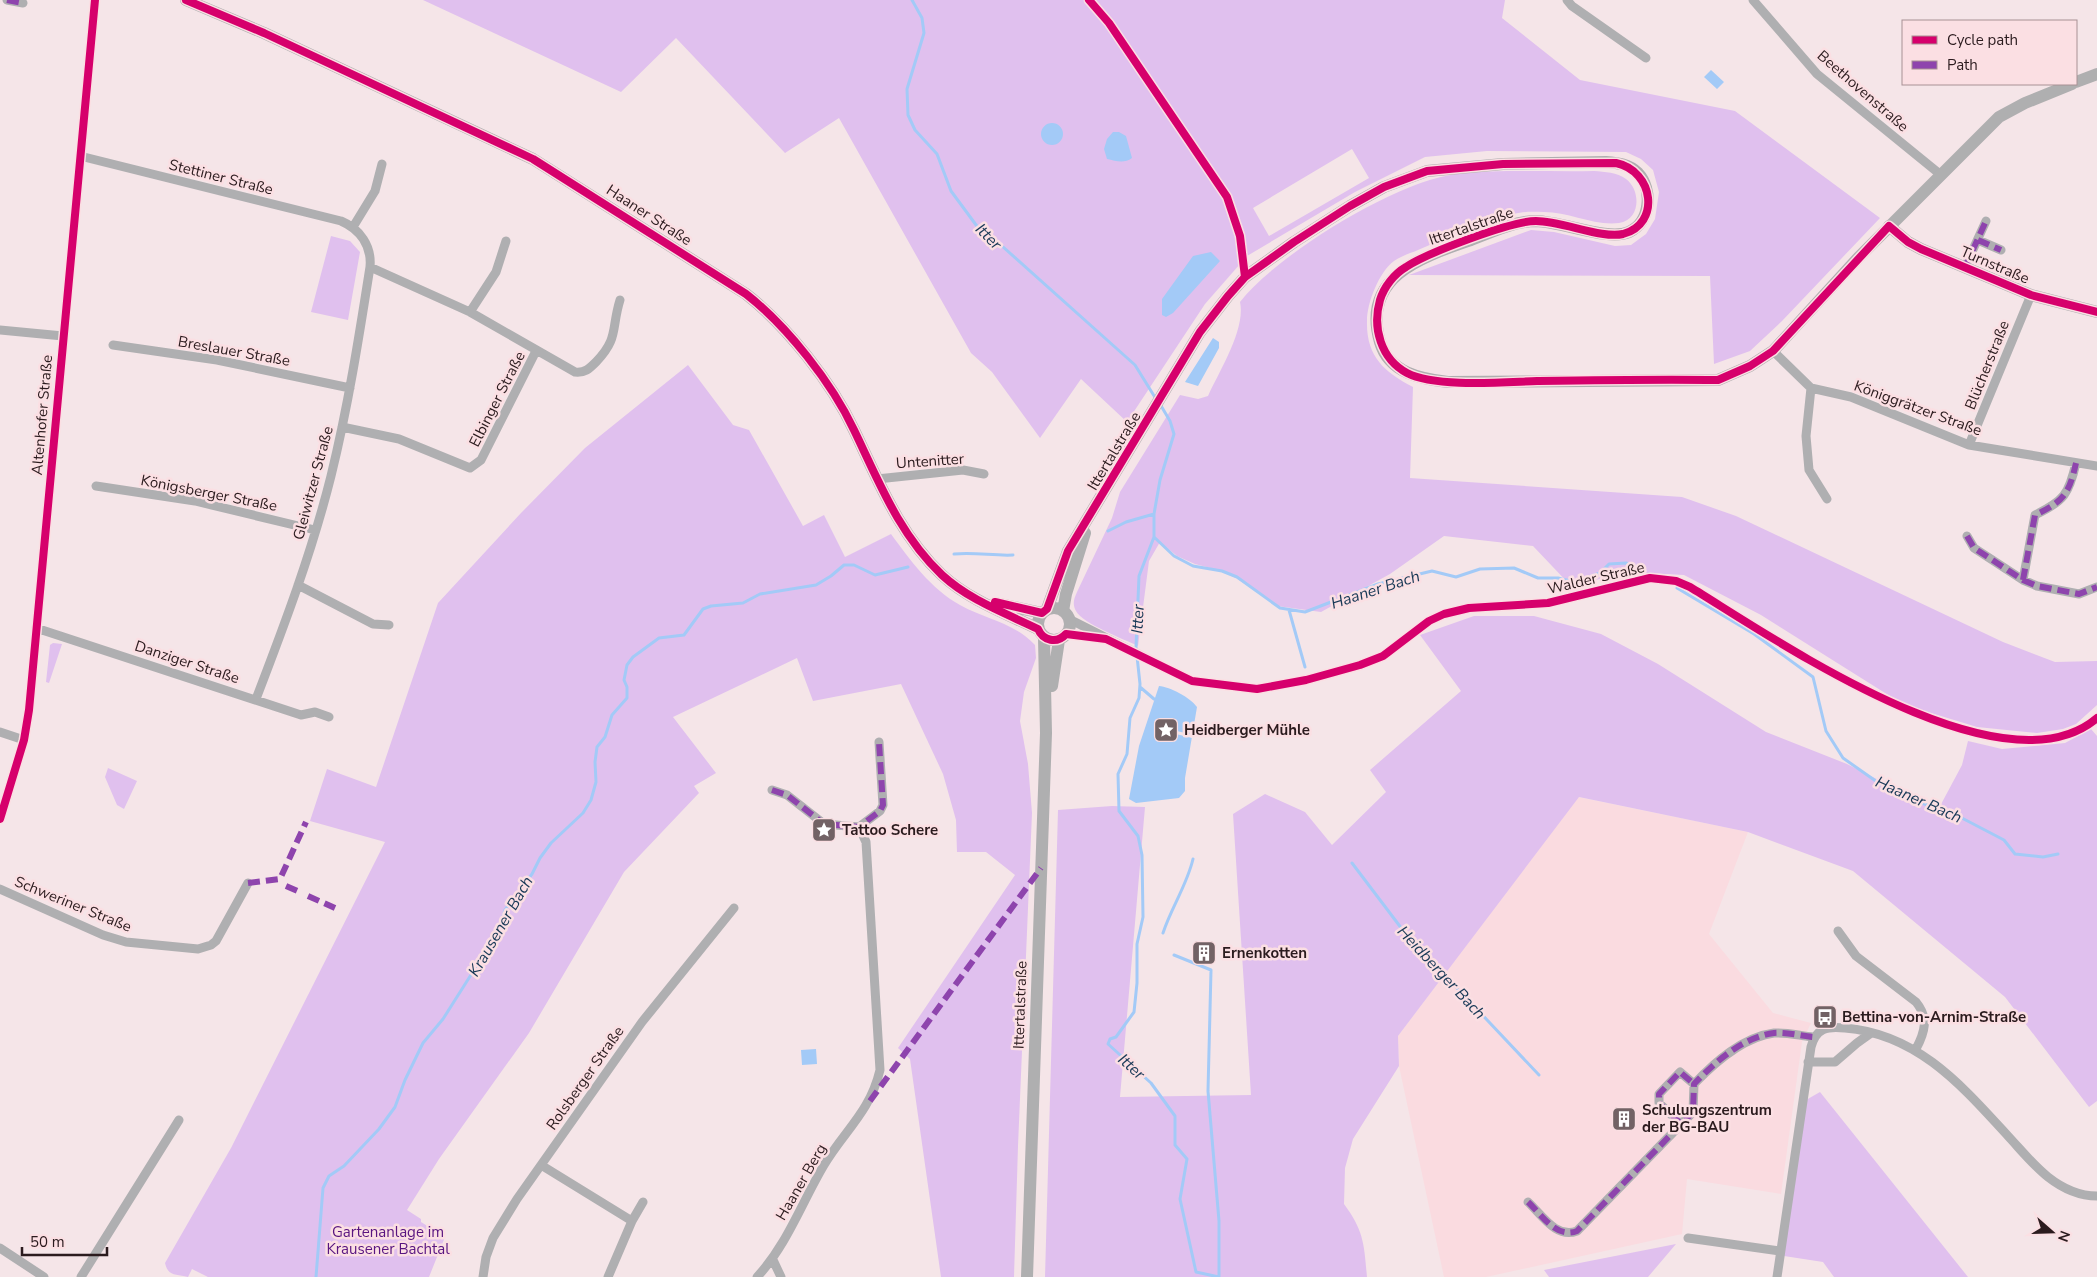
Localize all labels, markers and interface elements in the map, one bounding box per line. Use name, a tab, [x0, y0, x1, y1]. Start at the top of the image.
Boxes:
legend	[1902, 20, 2077, 85]
text: Cycle path	[1947, 30, 2018, 50]
street label: Beethovenstraße	[1813, 46, 1913, 136]
text: Path	[1947, 55, 1978, 75]
street label: Stettiner Straße	[167, 154, 275, 200]
street label: Haaner Straße	[602, 180, 696, 250]
street label: Ittertalstraße	[1426, 202, 1516, 250]
water label: Itter	[970, 219, 1007, 256]
street label: Turnstraße	[1957, 242, 2033, 288]
street label: Blücherstraße	[1960, 317, 2014, 413]
street label: Breslauer Straße	[176, 331, 292, 371]
street label: Elbinger Straße	[464, 348, 530, 450]
street label: Altenhofer Straße	[27, 354, 57, 476]
street label: Königgrätzer Straße	[1851, 376, 1985, 440]
street label: Ittertalstraße	[1083, 408, 1145, 494]
street label: Gleiwitzer Straße	[288, 424, 338, 542]
street label: Untenitter	[895, 449, 965, 473]
street label: Königsberger Straße	[139, 470, 279, 516]
street label: Walder Straße	[1546, 557, 1646, 599]
water label: Haaner Bach	[1328, 565, 1423, 615]
water label: Itter	[1126, 603, 1150, 634]
street label: Danziger Straße	[132, 636, 242, 688]
place icon: Heidberger Mühle	[1153, 717, 1179, 743]
place label: Heidberger Mühle	[1184, 720, 1310, 740]
water label: Haaner Bach	[1872, 771, 1965, 829]
place icon: Tattoo Schere	[811, 817, 837, 843]
place label: Tattoo Schere	[842, 820, 938, 840]
street label: Schweriner Straße	[12, 871, 135, 937]
water label: Krausener Bach	[463, 872, 539, 981]
water label: Heidberger Bach	[1392, 921, 1490, 1024]
building icon: Ernenkotten	[1191, 940, 1217, 966]
place label: Ernenkotten	[1222, 943, 1307, 963]
street label: Ittertalstraße	[1008, 961, 1032, 1049]
bus stop icon: Bettina-von-Arnim-Straße	[1812, 1004, 1838, 1030]
place label: Bettina-von-Arnim-Straße	[1842, 1007, 2026, 1027]
street label: Rolsberger Straße	[542, 1022, 628, 1134]
water label: Itter	[1113, 1049, 1151, 1086]
place label: Schulungszentrum der BG-BAU	[1642, 1100, 1772, 1137]
building icon: Schulungszentrum der BG-BAU	[1611, 1106, 1637, 1132]
street label: Haaner Berg	[771, 1140, 831, 1224]
north arrow	[2027, 1207, 2077, 1257]
park label: Gartenanlage im Krausener Bachtal	[326, 1222, 450, 1259]
scale bar	[22, 1224, 108, 1256]
text: N	[2053, 1228, 2074, 1244]
text: 50 m	[30, 1232, 65, 1252]

